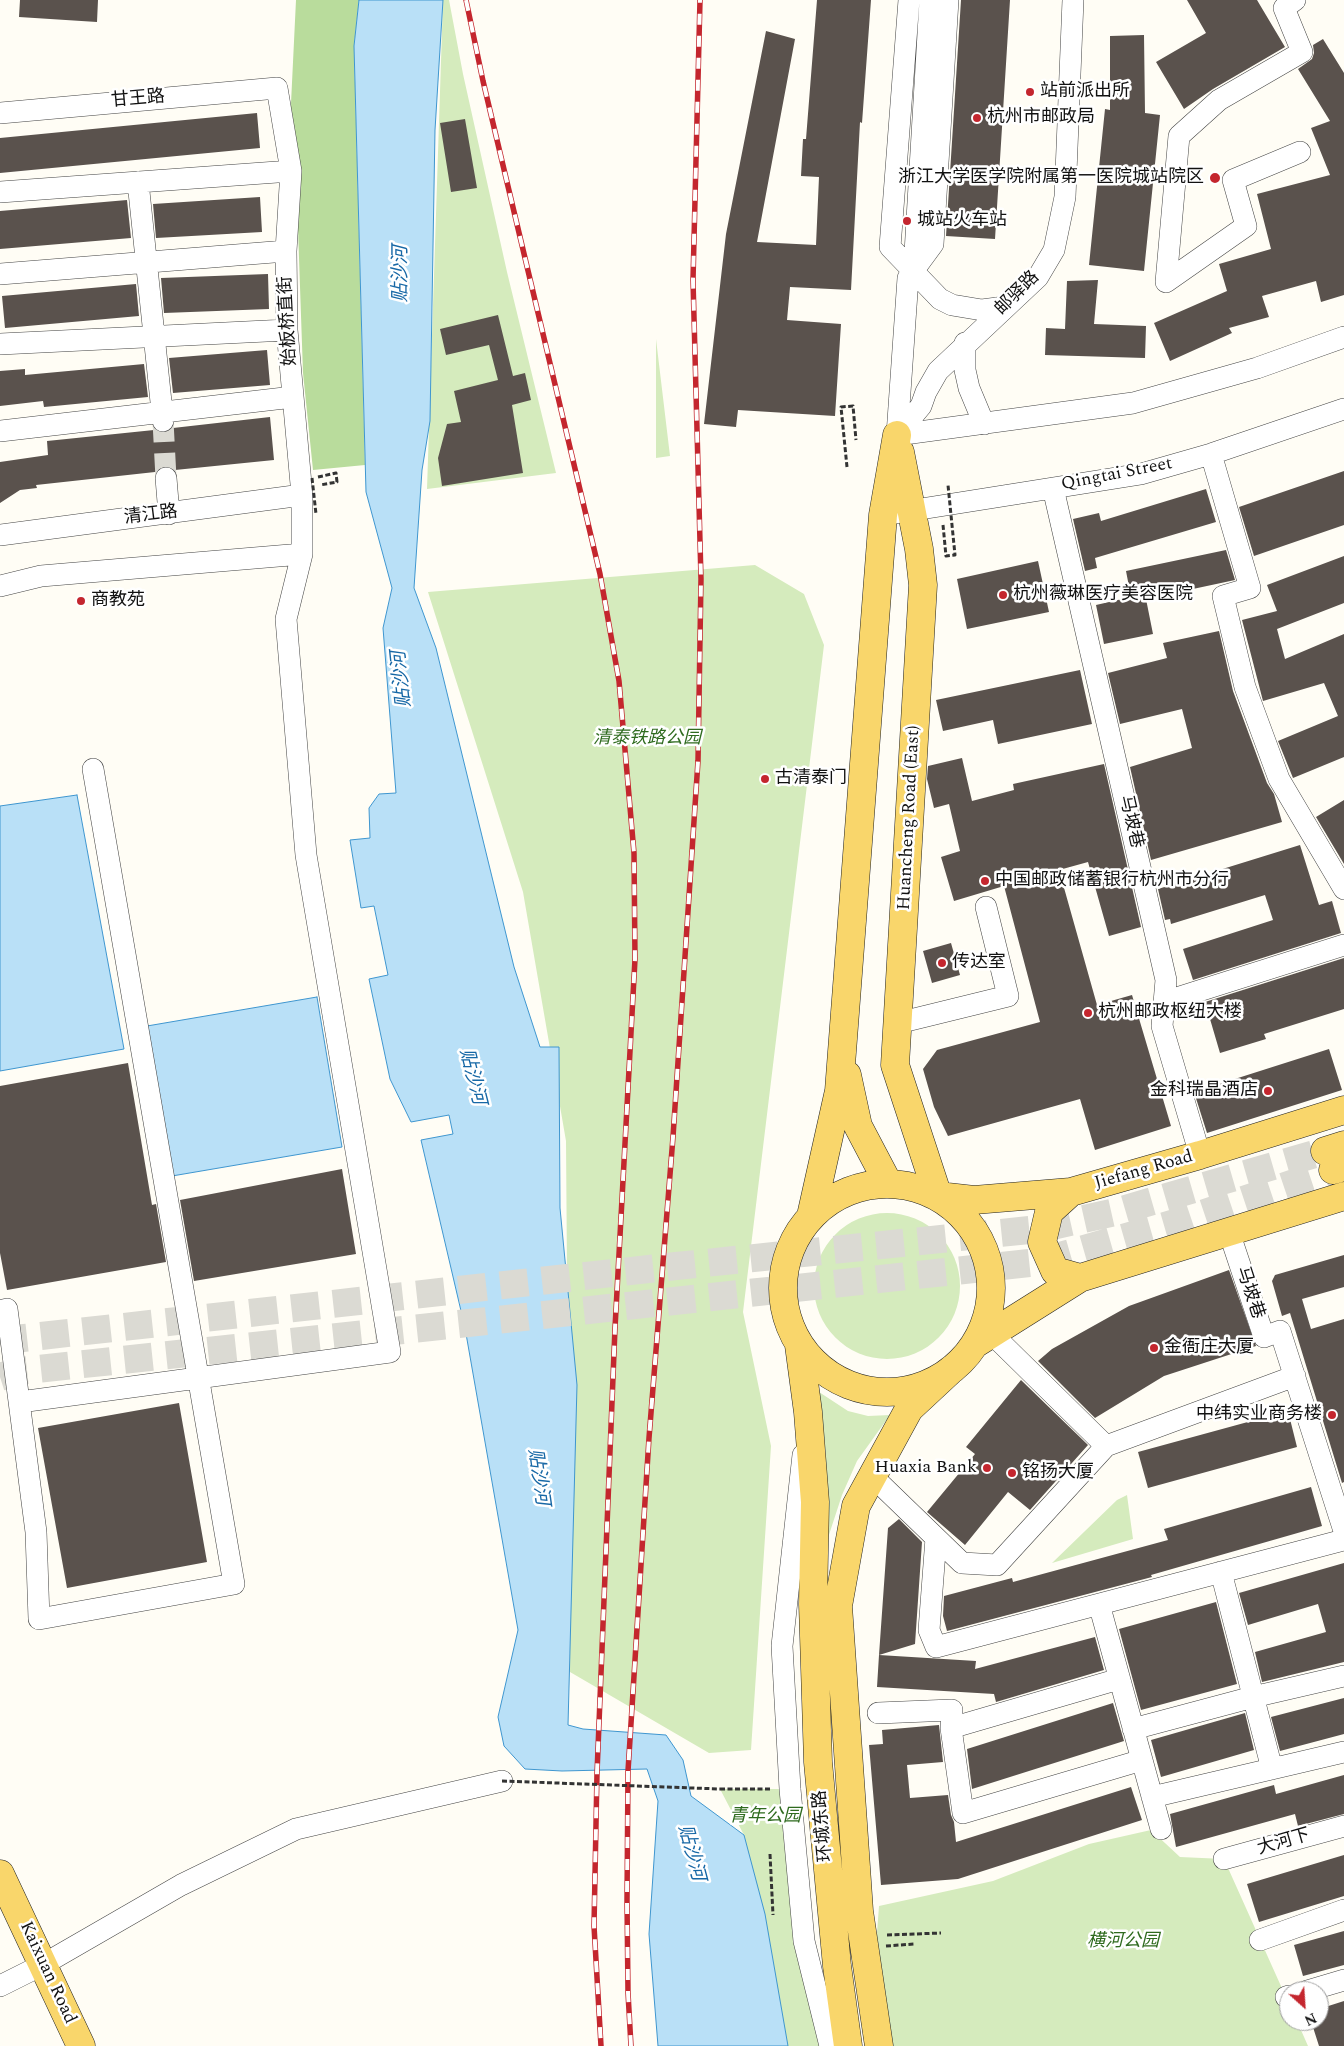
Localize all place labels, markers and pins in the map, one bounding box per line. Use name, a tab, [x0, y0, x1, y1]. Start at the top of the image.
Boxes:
place label: 站前派出所	[1040, 81, 1130, 103]
marker: 站前派出所	[1024, 86, 1036, 98]
place label: 杭州市邮政局	[987, 107, 1095, 129]
marker: 杭州市邮政局	[971, 112, 983, 124]
place label: 浙江大学医学院附属第一医院城站院区	[898, 167, 1204, 189]
marker: 浙江大学医学院附属第一医院城站院区	[1208, 171, 1222, 185]
place label: 城站火车站	[917, 210, 1007, 232]
marker: 城站火车站	[901, 215, 913, 227]
place label: 杭州薇琳医疗美容医院	[1013, 584, 1193, 606]
marker: 杭州薇琳医疗美容医院	[997, 589, 1009, 601]
place label: 商教苑	[91, 590, 145, 612]
marker: 商教苑	[75, 595, 87, 607]
place label: 古清泰门	[775, 768, 847, 790]
marker: 古清泰门	[759, 773, 771, 785]
place label: 中国邮政储蓄银行杭州市分行	[995, 870, 1229, 892]
marker: 中国邮政储蓄银行杭州市分行	[979, 875, 991, 887]
place label: 传达室	[952, 952, 1006, 974]
marker: 传达室	[936, 957, 948, 969]
place label: 杭州邮政枢纽大楼	[1098, 1002, 1242, 1024]
marker: 杭州邮政枢纽大楼	[1082, 1007, 1094, 1019]
place label: 金科瑞晶酒店	[1150, 1080, 1258, 1102]
marker: 金科瑞晶酒店	[1262, 1085, 1274, 1097]
place label: 金衙庄大厦	[1164, 1337, 1254, 1359]
marker: 金衙庄大厦	[1148, 1342, 1160, 1354]
place label: 中纬实业商务楼	[1196, 1404, 1322, 1426]
marker: 中纬实业商务楼	[1326, 1409, 1338, 1421]
place label: Huaxia Bank	[875, 1457, 977, 1479]
marker: Huaxia Bank	[981, 1462, 993, 1474]
place label: 铭扬大厦	[1022, 1462, 1094, 1484]
marker: 铭扬大厦	[1006, 1467, 1018, 1479]

